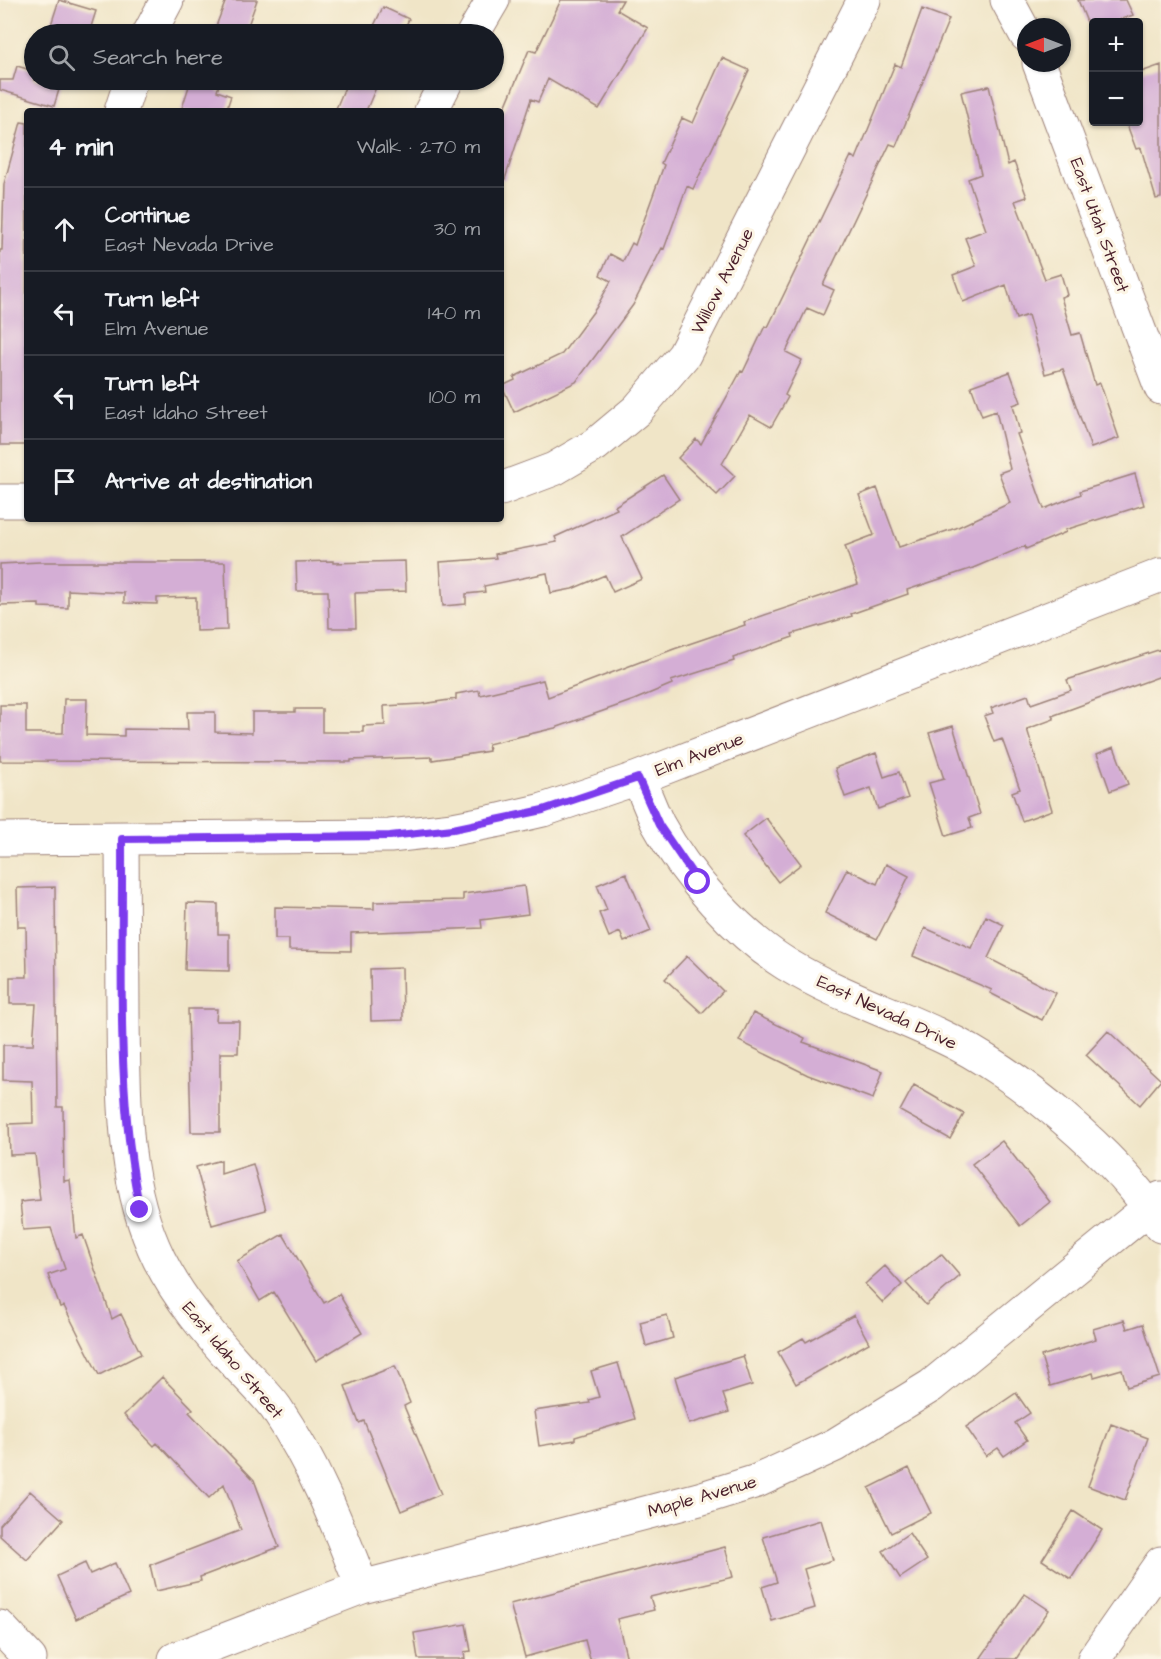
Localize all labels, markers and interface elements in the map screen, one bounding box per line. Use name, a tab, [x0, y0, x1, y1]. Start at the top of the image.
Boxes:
north arrow	[1017, 18, 1071, 72]
map controls	[1089, 18, 1143, 126]
button: +	[1089, 18, 1143, 72]
search box	[24, 24, 504, 90]
icon: search	[45, 41, 78, 74]
text: Search here	[93, 42, 223, 73]
button: −	[1089, 72, 1143, 126]
text: 4 min	[48, 129, 113, 165]
text: Walk · 270 m	[357, 133, 480, 161]
street label: East Utah Street	[1064, 154, 1136, 297]
text: Continue	[105, 200, 190, 231]
icon: ahead	[48, 213, 81, 246]
text: 30 m	[434, 215, 480, 243]
street label: Willow Avenue	[685, 224, 760, 338]
text: East Nevada Drive	[105, 231, 274, 259]
text: Turn left	[105, 284, 199, 315]
icon: left	[48, 297, 81, 330]
text: 140 m	[428, 299, 480, 327]
text: Elm Avenue	[105, 315, 209, 343]
text: Turn left	[105, 368, 199, 399]
icon: left	[48, 381, 81, 414]
text: 100 m	[429, 383, 480, 411]
text: East Idaho Street	[105, 399, 267, 427]
icon: arrive	[48, 465, 81, 498]
text: Arrive at destination	[105, 466, 312, 497]
street label: Elm Avenue	[651, 726, 747, 783]
route start	[684, 868, 710, 894]
street label: East Nevada Drive	[813, 969, 961, 1056]
route end	[126, 1196, 152, 1222]
street label: East Idaho Street	[176, 1296, 290, 1425]
street label: Maple Avenue	[645, 1469, 760, 1524]

